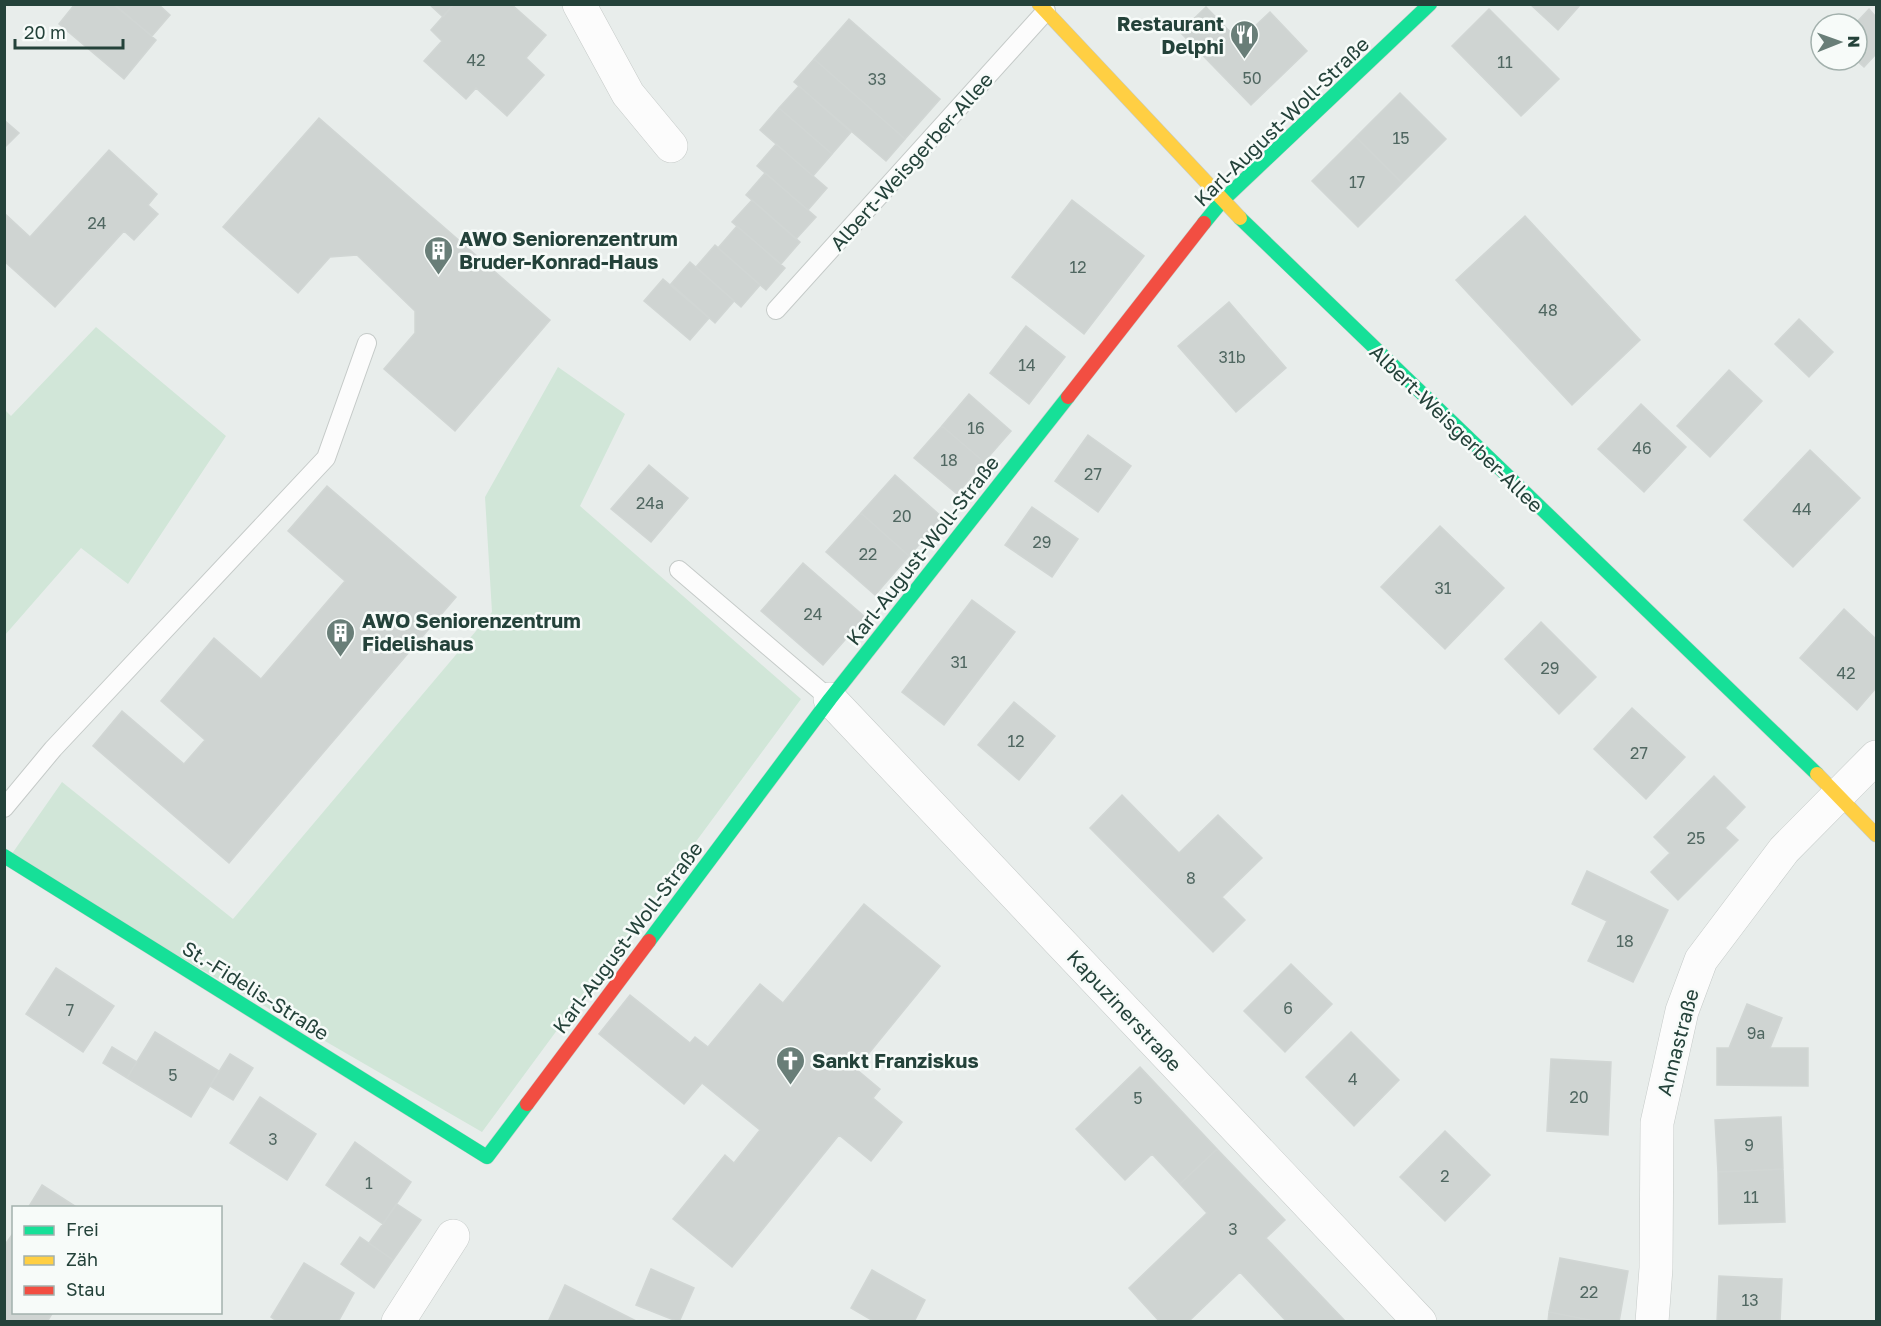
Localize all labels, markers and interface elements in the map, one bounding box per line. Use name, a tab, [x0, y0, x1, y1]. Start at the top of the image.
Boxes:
place label: Restaurant Delphi	[1117, 11, 1224, 58]
scale bar	[15, 12, 123, 50]
north arrow	[1809, 12, 1869, 72]
restaurant icon: Restaurant Delphi	[1229, 18, 1261, 60]
text: 20 m	[24, 21, 66, 43]
street label: Karl-August-Woll-Straße	[1189, 31, 1373, 211]
text: N	[1844, 35, 1864, 48]
house number: 42	[466, 50, 486, 70]
house number: 11	[1497, 52, 1513, 72]
street label: Albert-Weisgerber-Allee	[825, 67, 997, 255]
house number: 50	[1242, 68, 1262, 88]
house number: 33	[868, 69, 886, 89]
house number: 15	[1392, 128, 1410, 148]
house number: 17	[1349, 172, 1365, 192]
house number: 24	[87, 213, 107, 233]
place label: AWO Seniorenzentrum Bruder-Konrad-Haus	[459, 226, 678, 273]
building icon: AWO Seniorenzentrum Bruder-Konrad-Haus	[422, 234, 454, 276]
house number: 12	[1069, 257, 1087, 277]
house number: 48	[1538, 300, 1558, 320]
street label: Albert-Weisgerber-Allee	[1365, 339, 1549, 517]
house number: 31b	[1219, 347, 1246, 367]
house number: 14	[1018, 355, 1036, 375]
house number: 16	[967, 418, 985, 438]
house number: 46	[1632, 438, 1652, 458]
house number: 18	[940, 450, 958, 470]
street label: Karl-August-Woll-Straße	[841, 451, 1003, 649]
house number: 27	[1084, 464, 1102, 484]
house number: 24a	[636, 493, 664, 513]
house number: 44	[1792, 499, 1812, 519]
house number: 20	[892, 506, 912, 526]
house number: 29	[1033, 532, 1051, 552]
house number: 22	[859, 544, 877, 564]
house number: 31	[1434, 578, 1452, 598]
house number: 24	[803, 604, 823, 624]
place label: AWO Seniorenzentrum Fidelishaus	[362, 608, 581, 655]
building icon: AWO Seniorenzentrum Fidelishaus	[325, 616, 357, 658]
house number: 31	[950, 652, 968, 672]
house number: 29	[1541, 658, 1559, 678]
house number: 42	[1836, 663, 1856, 683]
house number: 12	[1007, 731, 1025, 751]
house number: 27	[1630, 743, 1648, 763]
house number: 25	[1687, 828, 1705, 848]
street label: Karl-August-Woll-Straße	[547, 836, 707, 1038]
house number: 8	[1186, 868, 1196, 888]
house number: 18	[1616, 931, 1634, 951]
street label: St.-Fidelis-Straße	[178, 935, 334, 1045]
street label: Kapuzinerstraße	[1063, 944, 1187, 1076]
street label: Annastraße	[1651, 986, 1703, 1098]
house number: 6	[1283, 998, 1293, 1018]
house number: 7	[66, 1000, 74, 1020]
house number: 9a	[1747, 1023, 1765, 1043]
church icon: Sankt Franziskus	[775, 1044, 807, 1086]
place label: Sankt Franziskus	[812, 1048, 979, 1072]
house number: 5	[168, 1065, 178, 1085]
house number: 4	[1348, 1069, 1358, 1089]
house number: 20	[1569, 1087, 1589, 1107]
house number: 5	[1133, 1088, 1143, 1108]
house number: 3	[268, 1129, 278, 1149]
house number: 9	[1744, 1135, 1754, 1155]
house number: 2	[1440, 1166, 1450, 1186]
house number: 1	[365, 1173, 373, 1193]
house number: 11	[1743, 1187, 1759, 1207]
legend	[12, 1206, 222, 1314]
text: Frei	[66, 1218, 99, 1240]
house number: 3	[1228, 1219, 1238, 1239]
text: Zäh	[66, 1248, 98, 1270]
text: Stau	[66, 1278, 105, 1300]
house number: 22	[1580, 1282, 1598, 1302]
house number: 13	[1741, 1290, 1759, 1310]

